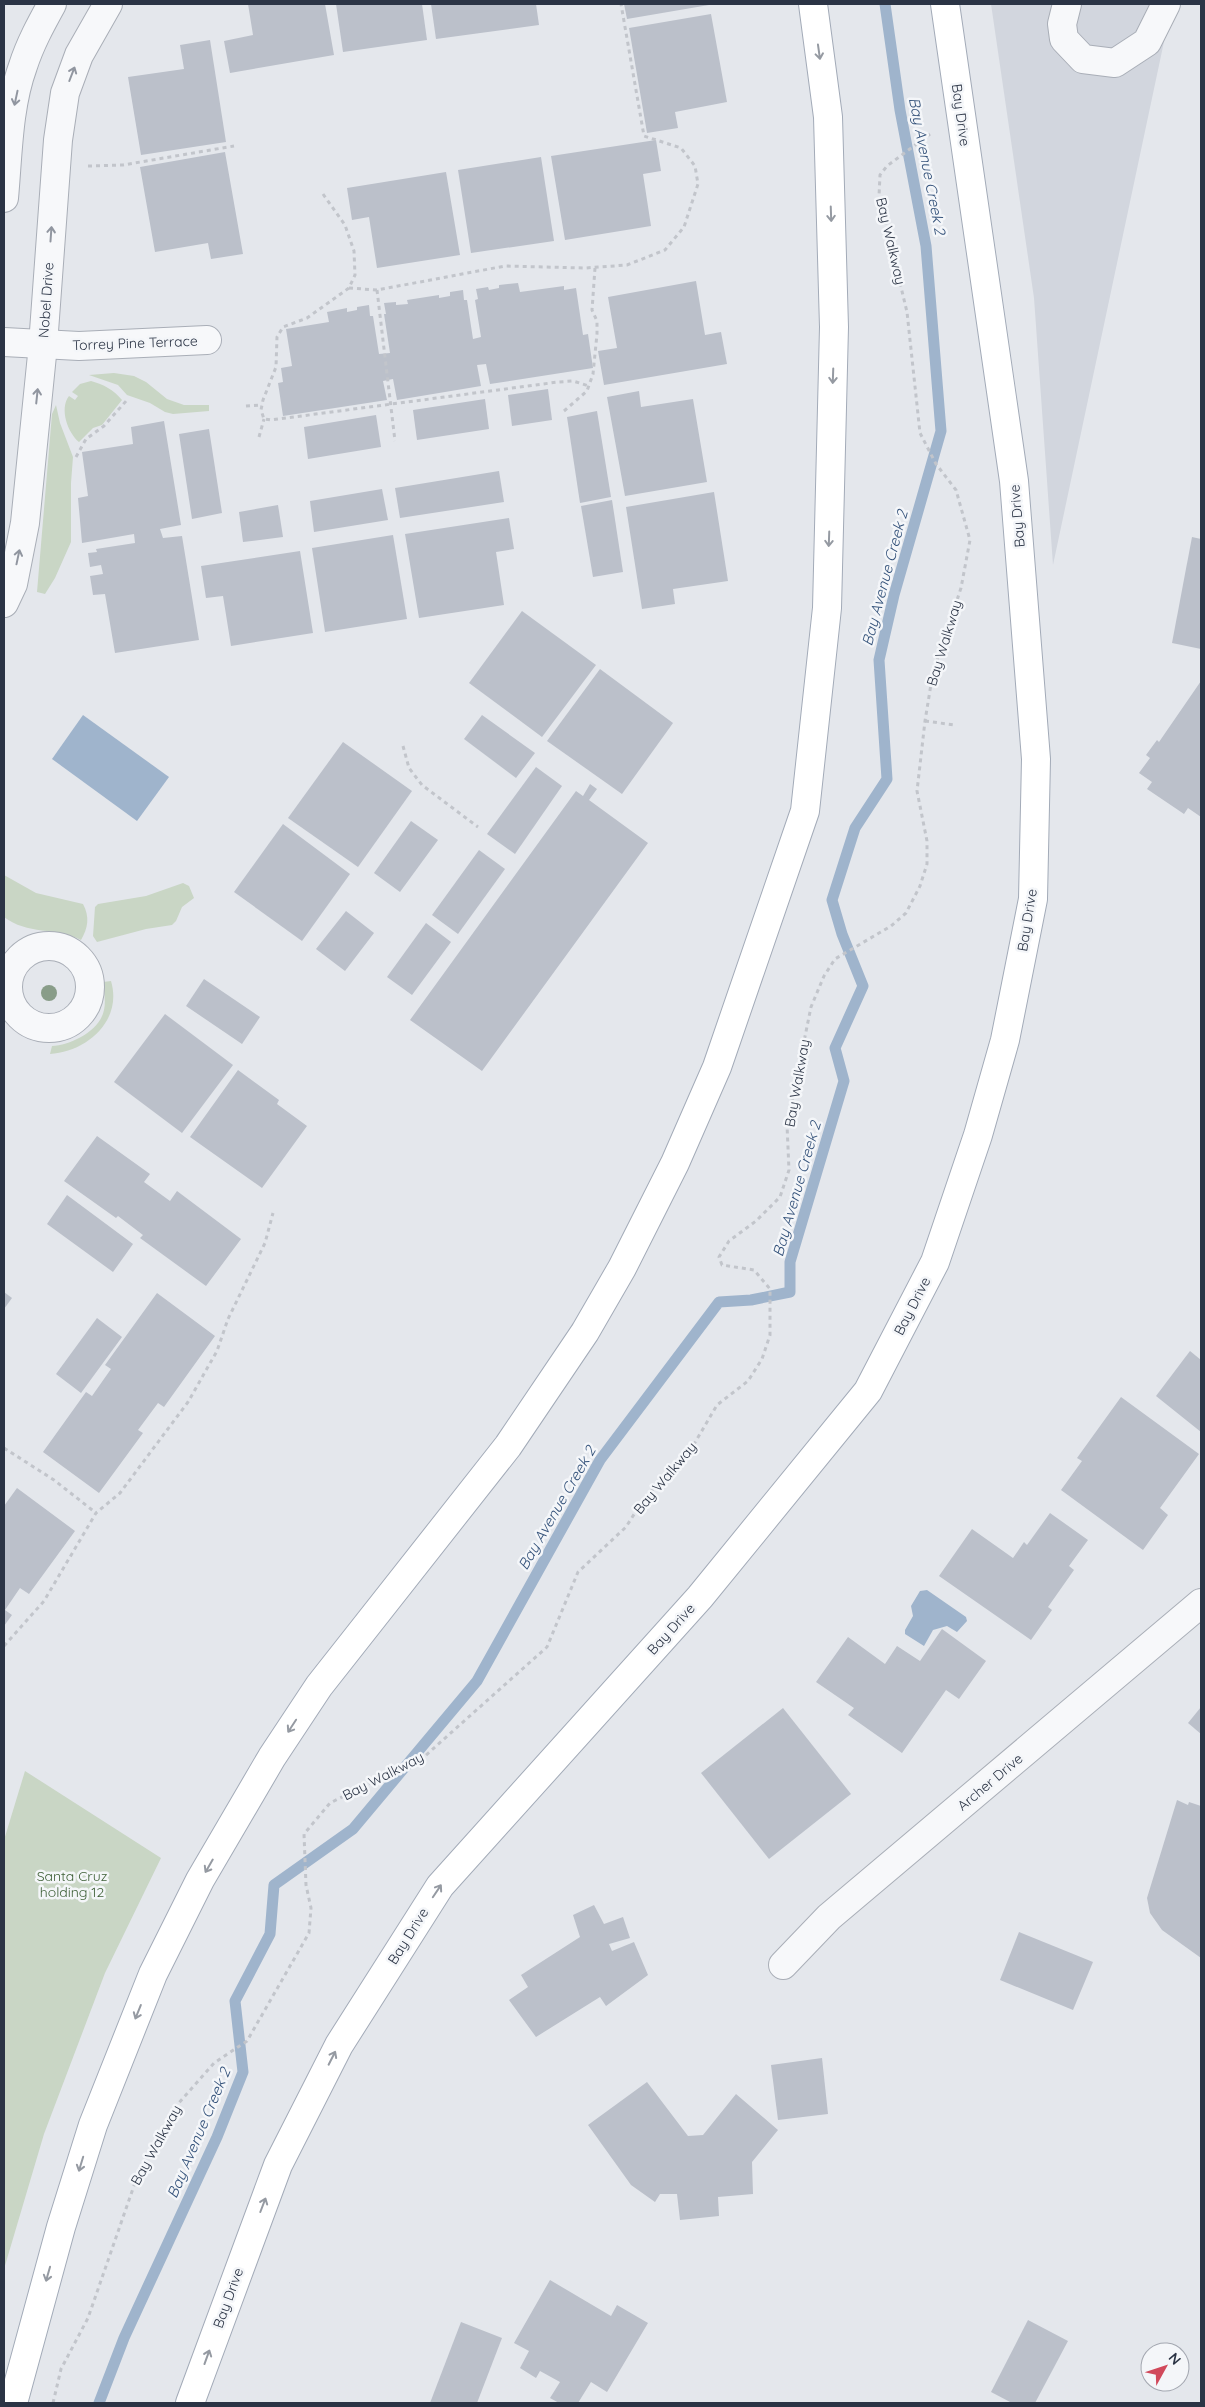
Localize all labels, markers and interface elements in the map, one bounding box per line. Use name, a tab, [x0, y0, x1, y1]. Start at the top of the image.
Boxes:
one-way arrow	[814, 44, 824, 60]
one-way arrow	[68, 66, 77, 82]
street label: Bay Drive	[948, 83, 974, 148]
one-way arrow	[11, 89, 20, 105]
water label: Bay Avenue Creek 2	[905, 96, 950, 238]
street label: Bay Walkway	[872, 196, 910, 286]
one-way arrow	[826, 206, 835, 222]
one-way arrow	[46, 226, 56, 242]
street label: Nobel Drive	[34, 261, 58, 338]
street label: Torrey Pine Terrace	[72, 332, 198, 354]
one-way arrow	[828, 368, 838, 384]
one-way arrow	[33, 388, 42, 404]
street label: Bay Drive	[1005, 484, 1029, 548]
water label: Bay Avenue Creek 2	[857, 506, 912, 648]
one-way arrow	[824, 530, 834, 547]
one-way arrow	[14, 550, 23, 566]
street label: Bay Walkway	[922, 598, 966, 688]
street label: Bay Drive	[1013, 887, 1041, 953]
street label: Bay Walkway	[780, 1038, 814, 1128]
water label: Bay Avenue Creek 2	[768, 1118, 825, 1259]
street label: Bay Drive	[890, 1274, 934, 1338]
street label: Bay Walkway	[630, 1438, 700, 1518]
water label: Bay Avenue Creek 2	[513, 1441, 601, 1573]
street label: Bay Drive	[643, 1599, 699, 1658]
one-way arrow	[287, 1719, 297, 1733]
street label: Bay Walkway	[339, 1748, 427, 1804]
street label: Archer Drive	[954, 1749, 1027, 1815]
one-way arrow	[203, 1858, 213, 1872]
park label: Santa Cruz holding 12	[37, 1867, 108, 1901]
one-way arrow	[432, 1884, 442, 1898]
street label: Bay Drive	[384, 1904, 432, 1968]
one-way arrow	[133, 2004, 142, 2019]
one-way arrow	[328, 2051, 337, 2066]
water label: Bay Avenue Creek 2	[163, 2063, 235, 2201]
street label: Bay Walkway	[127, 2102, 185, 2188]
one-way arrow	[75, 2155, 85, 2171]
one-way arrow	[259, 2198, 268, 2213]
one-way arrow	[42, 2265, 52, 2281]
street label: Bay Drive	[209, 2265, 247, 2331]
north arrow	[1140, 2342, 1190, 2392]
text: N	[1165, 2349, 1185, 2368]
one-way arrow	[203, 2350, 212, 2366]

